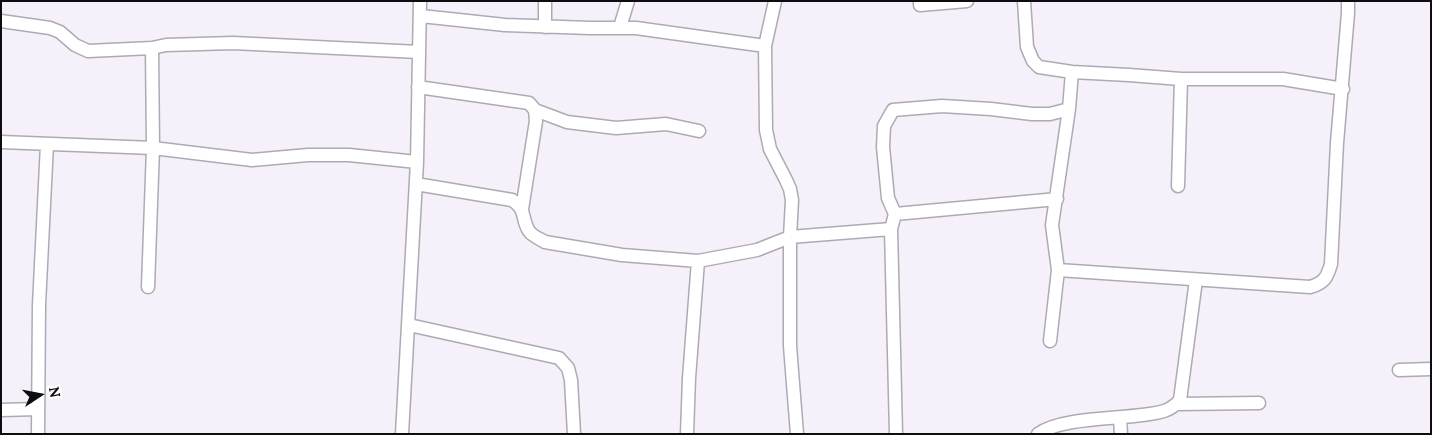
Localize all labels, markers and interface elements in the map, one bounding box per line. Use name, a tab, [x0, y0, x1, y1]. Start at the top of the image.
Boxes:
north arrow	[15, 370, 65, 420]
text: N	[45, 385, 65, 399]

